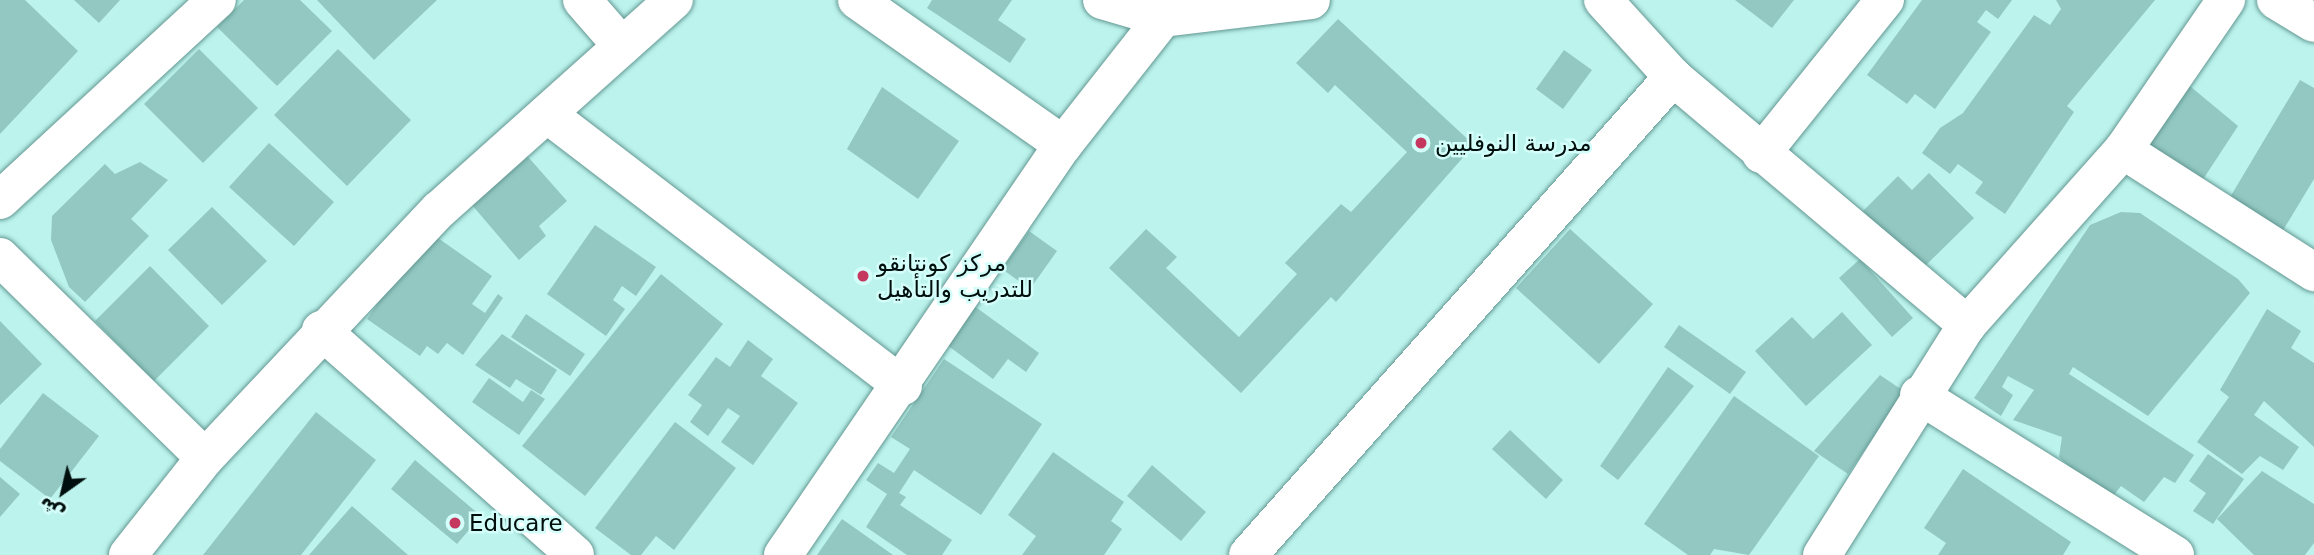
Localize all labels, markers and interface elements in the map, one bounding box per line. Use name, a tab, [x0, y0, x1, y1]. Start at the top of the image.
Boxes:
place label: مدرسة النوفليين	[1435, 129, 1592, 157]
marker: مدرسة النوفليين	[1413, 135, 1429, 151]
place label: مركز كونتانقو للتدريب والتأهيل	[877, 249, 1033, 303]
marker: مركز كونتانقو للتدريب والتأهيل	[855, 268, 871, 284]
north arrow	[28, 457, 98, 527]
text: ش	[34, 493, 68, 526]
place label: Educare	[469, 509, 563, 537]
marker: Educare	[447, 515, 463, 531]

